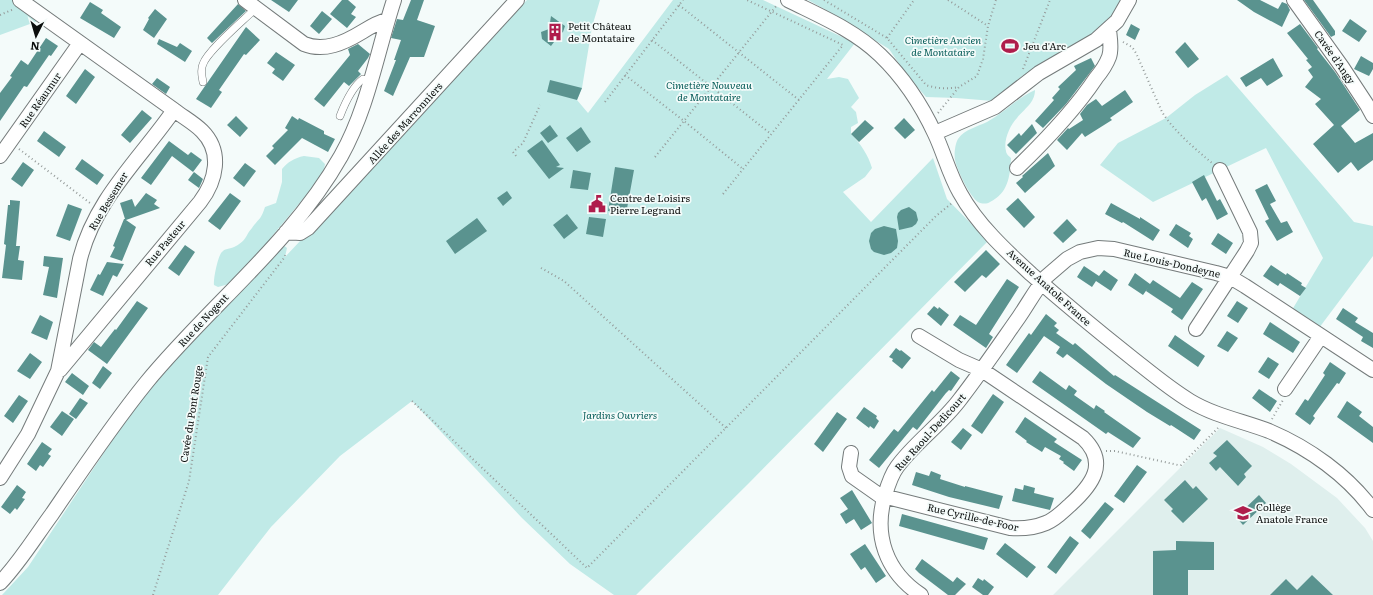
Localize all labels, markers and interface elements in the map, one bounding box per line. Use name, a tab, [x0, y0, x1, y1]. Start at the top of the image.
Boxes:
north arrow	[16, 16, 56, 56]
place label: Petit Château de Montataire	[568, 18, 635, 45]
building icon: Petit Château de Montataire	[545, 22, 565, 42]
street label: Cavée d'Angy	[1311, 27, 1360, 87]
park label: Cimetière Ancien de Montataire	[905, 32, 981, 59]
sports icon: Jeu d'Arc	[1000, 36, 1020, 56]
place label: Jeu d'Arc	[1023, 38, 1066, 53]
text: N	[30, 39, 40, 55]
street label: Rue Réaumur	[15, 69, 64, 130]
park label: Cimetière Nouveau de Montataire	[666, 77, 752, 104]
street label: Allée des Marronniers	[364, 78, 446, 167]
street label: Rue Bessemer	[84, 169, 131, 233]
place label: Centre de Loisirs Pierre Legrand	[610, 190, 690, 217]
public building icon: Centre de Loisirs Pierre Legrand	[587, 194, 607, 214]
street label: Rue Pasteur	[141, 216, 189, 269]
street label: Rue Louis-Dondeyne	[1122, 244, 1222, 281]
street label: Avenue Anatole France	[1004, 245, 1095, 329]
street label: Rue de Nogent	[174, 290, 231, 350]
street label: Cavée du Pont Rouge	[175, 364, 206, 464]
street label: Rue Raoul-Dedicourt	[891, 390, 969, 474]
park label: Jardins Ouvriers	[583, 407, 657, 422]
street label: Rue Cyrille-de-Foor	[926, 499, 1020, 534]
place label: Collège Anatole France	[1256, 499, 1328, 526]
school or university icon: Collège Anatole France	[1233, 503, 1253, 523]

